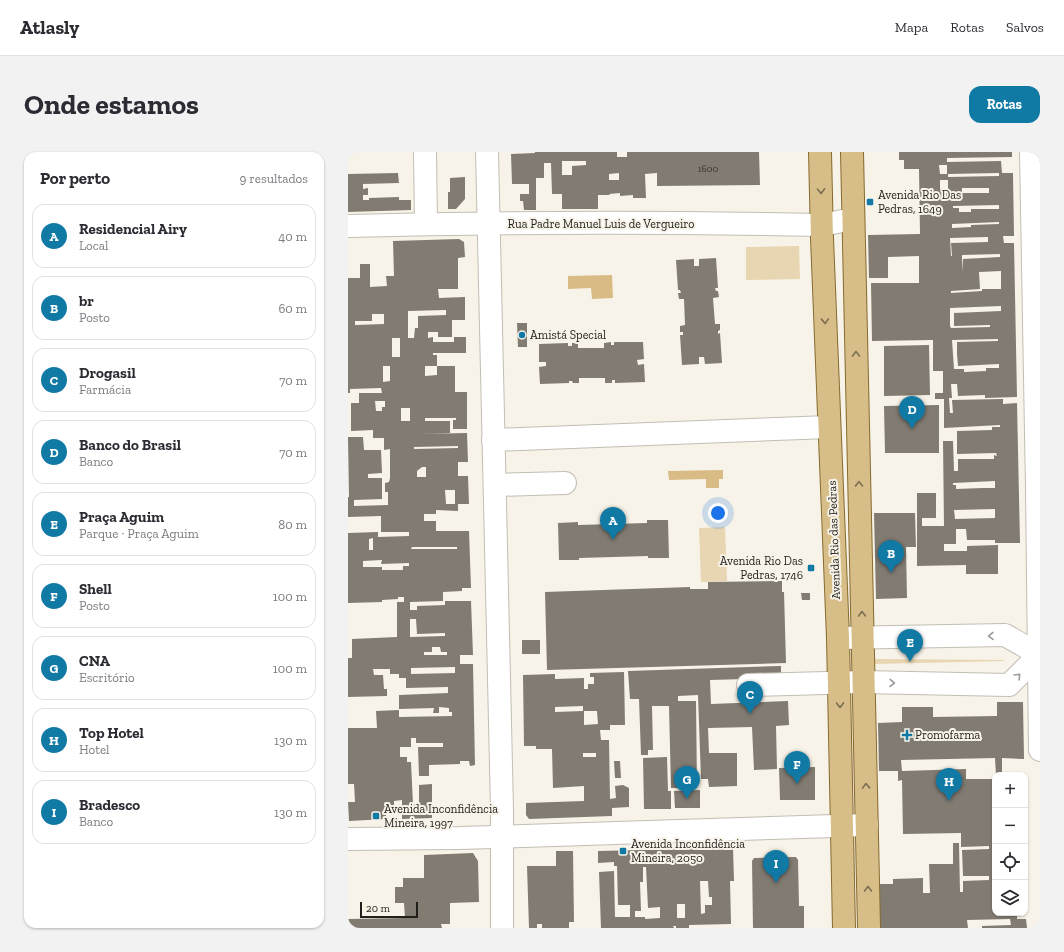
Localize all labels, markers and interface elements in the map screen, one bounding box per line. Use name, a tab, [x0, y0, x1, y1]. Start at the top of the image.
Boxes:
text: Atlasly	[20, 16, 79, 39]
text: Mapa	[895, 19, 928, 36]
text: Rotas	[950, 19, 984, 36]
text: Salvos	[1006, 19, 1044, 36]
button: Rotas	[969, 86, 1040, 123]
text: Onde estamos	[24, 88, 199, 121]
house number: 1600	[698, 163, 719, 175]
text: Por perto	[40, 168, 110, 188]
text: 9 resultados	[240, 171, 308, 186]
one-way arrow	[817, 188, 825, 194]
place label: Avenida Rio Das Pedras, 1649	[878, 188, 961, 216]
marker: Avenida Rio Das Pedras, 1649	[865, 197, 875, 207]
street label: Rua Padre Manuel Luis de Vergueiro	[508, 217, 694, 231]
text: Residencial Airy	[79, 220, 187, 238]
text: A	[50, 229, 58, 244]
text: 40 m	[278, 229, 307, 244]
text: Local	[79, 238, 109, 253]
text: br	[79, 292, 94, 310]
text: B	[50, 301, 58, 316]
text: 60 m	[278, 301, 307, 316]
text: Posto	[79, 310, 110, 325]
one-way arrow	[821, 318, 830, 324]
place label: Amistá Special	[530, 328, 606, 342]
marker: Amistá Special	[517, 330, 527, 340]
one-way arrow	[852, 351, 860, 357]
text: Drogasil	[79, 364, 136, 382]
text: C	[50, 373, 58, 388]
text: 70 m	[279, 373, 307, 388]
text: Farmácia	[79, 382, 131, 397]
pin: D	[899, 396, 925, 429]
text: Banco do Brasil	[79, 436, 181, 454]
text: D	[49, 445, 59, 460]
text: 70 m	[279, 445, 307, 460]
text: Banco	[79, 454, 113, 469]
street label: Avenida Rio das Pedras	[825, 480, 843, 600]
one-way arrow	[855, 481, 863, 487]
your location	[708, 503, 728, 523]
pin: A	[600, 507, 626, 540]
text: Praça Aguim	[79, 508, 164, 526]
text: E	[50, 517, 58, 532]
text: 80 m	[278, 517, 307, 532]
text: Parque · Praça Aguim	[79, 526, 199, 541]
pin: B	[878, 540, 904, 573]
place label: Avenida Rio Das Pedras, 1746	[720, 554, 803, 582]
marker: Avenida Rio Das Pedras, 1746	[806, 563, 816, 573]
text: Shell	[79, 580, 112, 598]
text: F	[50, 589, 58, 604]
text: 100 m	[273, 589, 307, 604]
text: Posto	[79, 598, 110, 613]
one-way arrow	[857, 611, 866, 617]
pin: E	[897, 629, 923, 662]
one-way arrow	[988, 632, 994, 640]
text: CNA	[79, 652, 110, 670]
text: G	[50, 661, 58, 676]
text: 100 m	[273, 661, 307, 676]
text: Escritório	[79, 670, 135, 685]
one-way arrow	[1014, 673, 1021, 681]
one-way arrow	[889, 679, 895, 687]
pin: C	[737, 681, 763, 714]
one-way arrow	[836, 702, 844, 708]
text: Top Hotel	[79, 724, 144, 742]
place label: Promofarma	[915, 728, 981, 742]
marker: Promofarma	[902, 730, 912, 740]
text: H	[49, 733, 59, 748]
text: 130 m	[274, 733, 307, 748]
text: Hotel	[79, 742, 110, 757]
pin: F	[784, 751, 810, 784]
pin: G	[674, 766, 700, 799]
pin: H	[936, 768, 962, 801]
map controls	[992, 772, 1028, 916]
button: +	[992, 772, 1028, 808]
one-way arrow	[861, 783, 870, 789]
text: Bradesco	[79, 796, 140, 814]
place label: Avenida Inconfidência Mineira, 1997	[384, 802, 498, 830]
text: I	[52, 805, 56, 820]
text: 130 m	[274, 805, 307, 820]
button: −	[992, 808, 1028, 844]
marker: Avenida Inconfidência Mineira, 1997	[371, 811, 381, 821]
text: Banco	[79, 814, 113, 829]
place label: Avenida Inconfidência Mineira, 2050	[631, 837, 745, 865]
button: locate	[992, 844, 1028, 880]
marker: Avenida Inconfidência Mineira, 2050	[618, 846, 628, 856]
pin: I	[763, 850, 789, 883]
button: layers	[992, 880, 1028, 916]
one-way arrow	[864, 886, 872, 892]
scale bar	[360, 900, 418, 919]
text: 20 m	[366, 902, 390, 915]

